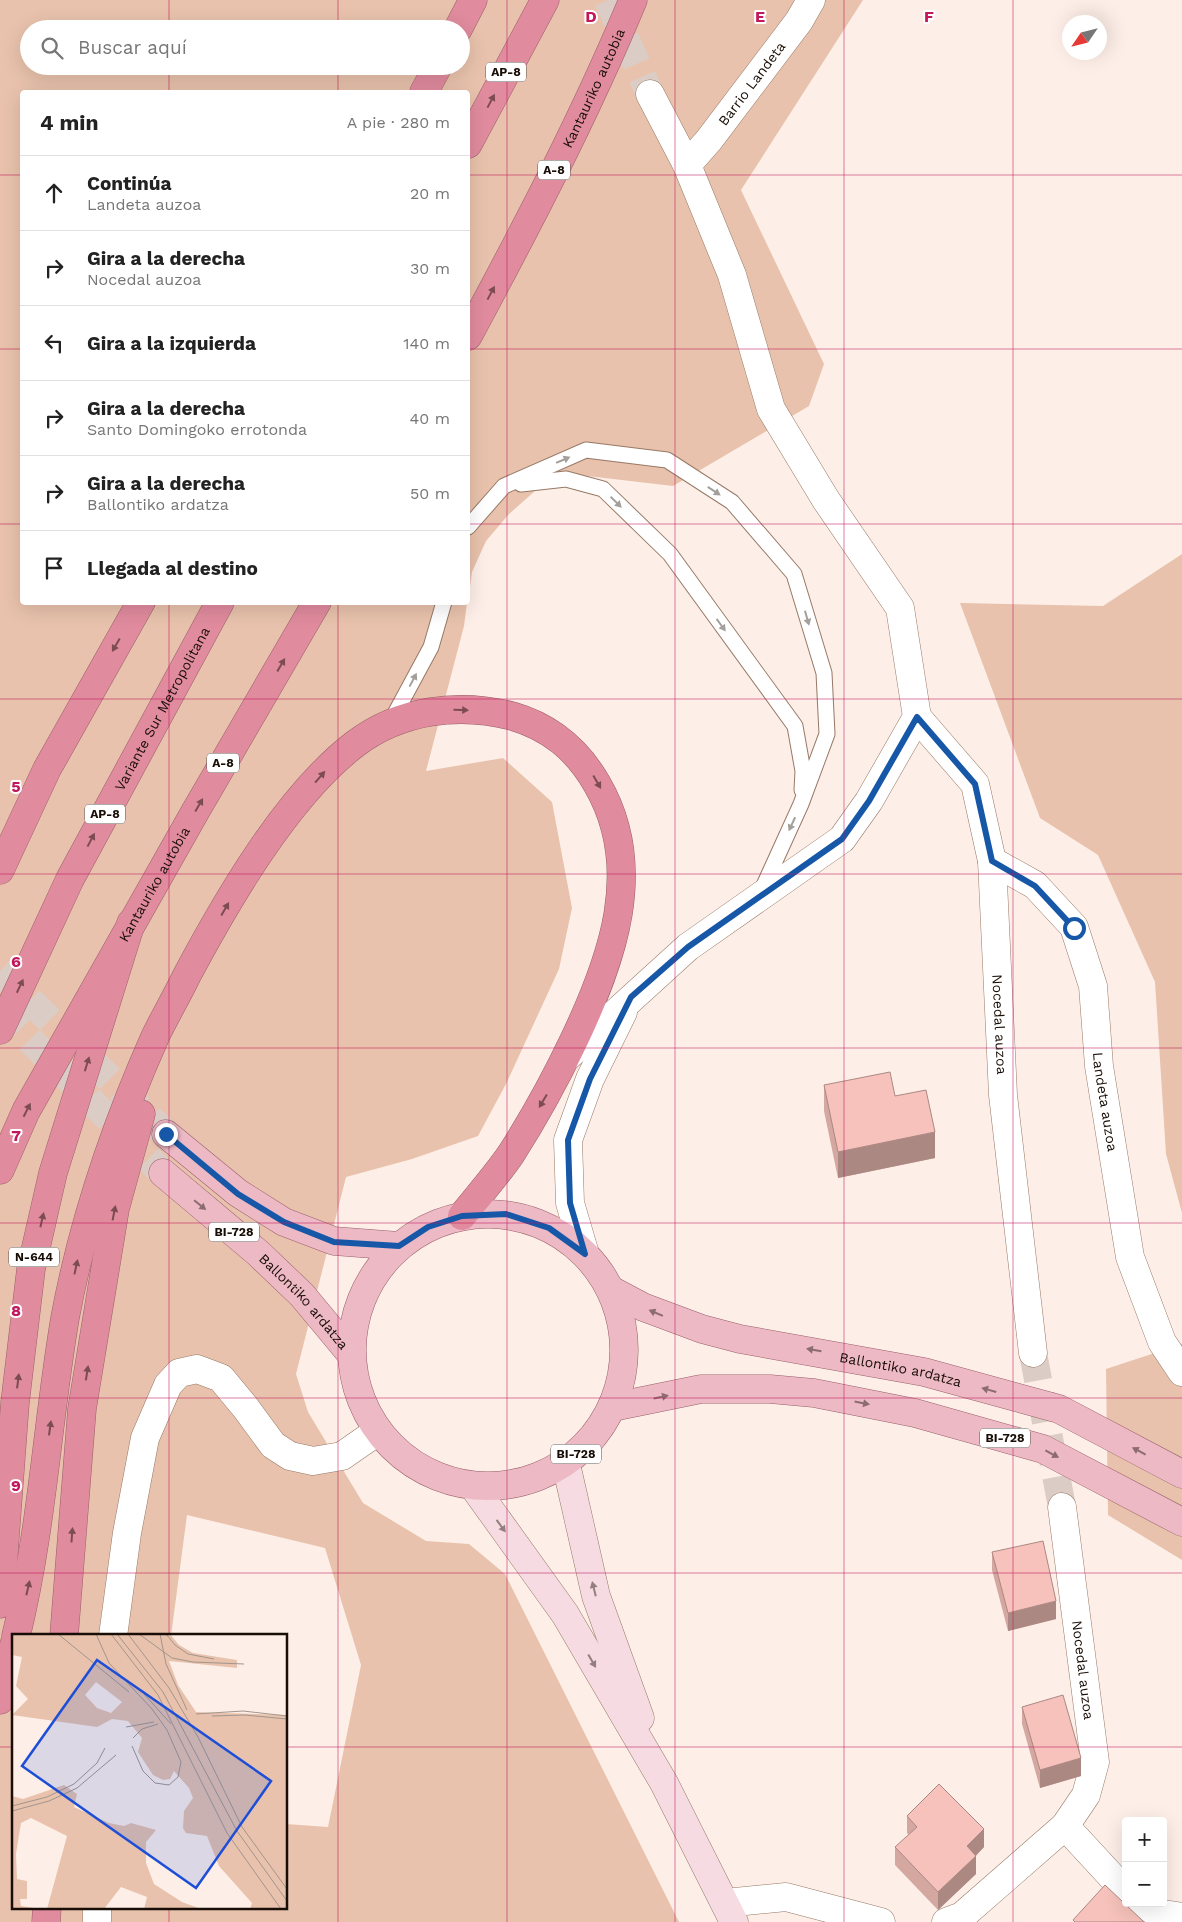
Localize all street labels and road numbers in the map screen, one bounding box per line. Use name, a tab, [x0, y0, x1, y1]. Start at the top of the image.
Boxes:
street label: Kantauriko autobia	[559, 26, 628, 150]
street label: Barrio Landeta	[715, 38, 788, 129]
road number: AP-8	[486, 62, 526, 82]
road number: A-8	[538, 160, 570, 180]
street label: Variante Sur Metropolitana	[111, 624, 213, 793]
road number: A-8	[207, 754, 239, 772]
road number: AP-8	[85, 804, 125, 824]
street label: Kantauriko autobia	[115, 824, 193, 945]
street label: Nocedal auzoa	[989, 974, 1010, 1075]
street label: Landeta auzoa	[1090, 1052, 1121, 1153]
road number: BI-728	[209, 1222, 259, 1242]
road number: N-644	[9, 1248, 59, 1266]
street label: Ballontiko ardatza	[256, 1250, 352, 1353]
street label: Ballontiko ardatza	[838, 1349, 964, 1390]
road number: BI-728	[980, 1429, 1030, 1448]
road number: BI-728	[551, 1445, 601, 1464]
street label: Nocedal auzoa	[1069, 1619, 1097, 1721]

